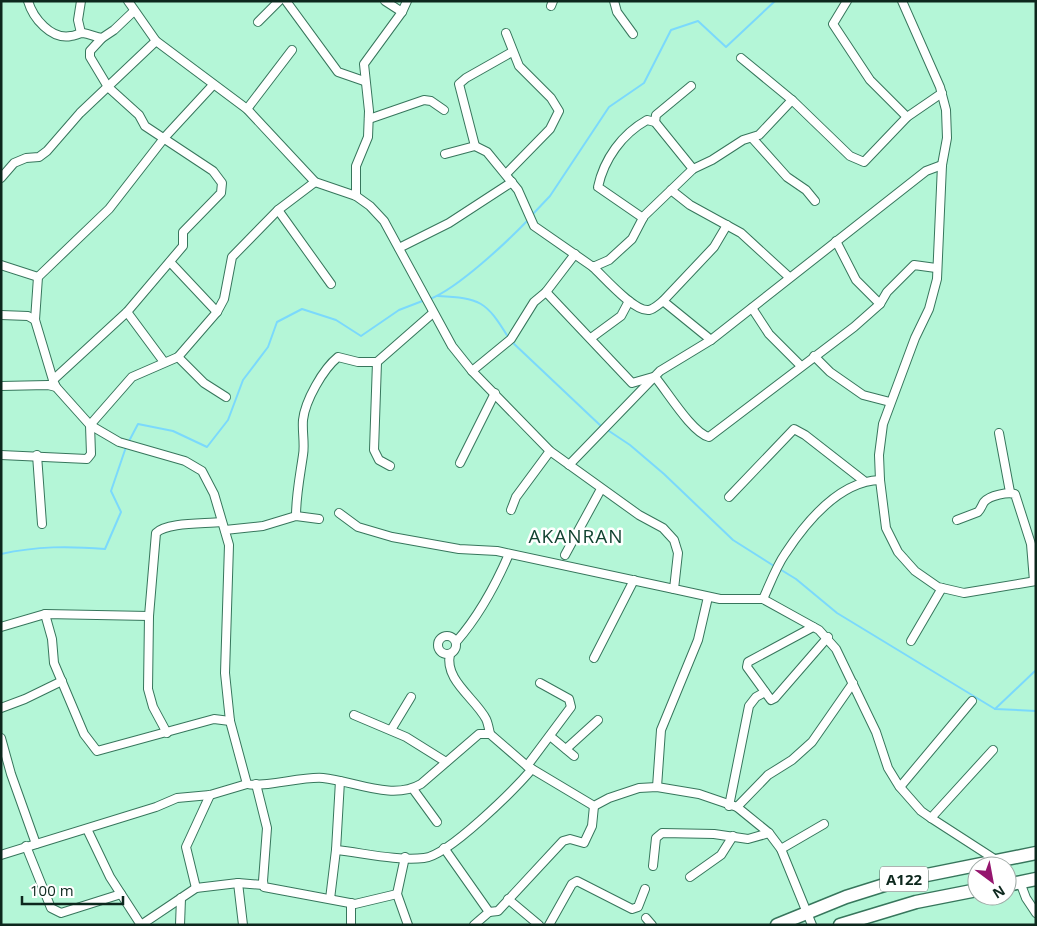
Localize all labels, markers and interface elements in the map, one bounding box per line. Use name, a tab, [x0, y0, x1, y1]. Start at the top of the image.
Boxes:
district label: AKANRAN	[528, 523, 624, 549]
north arrow	[967, 856, 1017, 906]
road number: A122	[880, 866, 928, 892]
scale bar	[22, 874, 124, 906]
text: 100 m	[30, 880, 74, 900]
text: N	[989, 881, 1009, 904]

